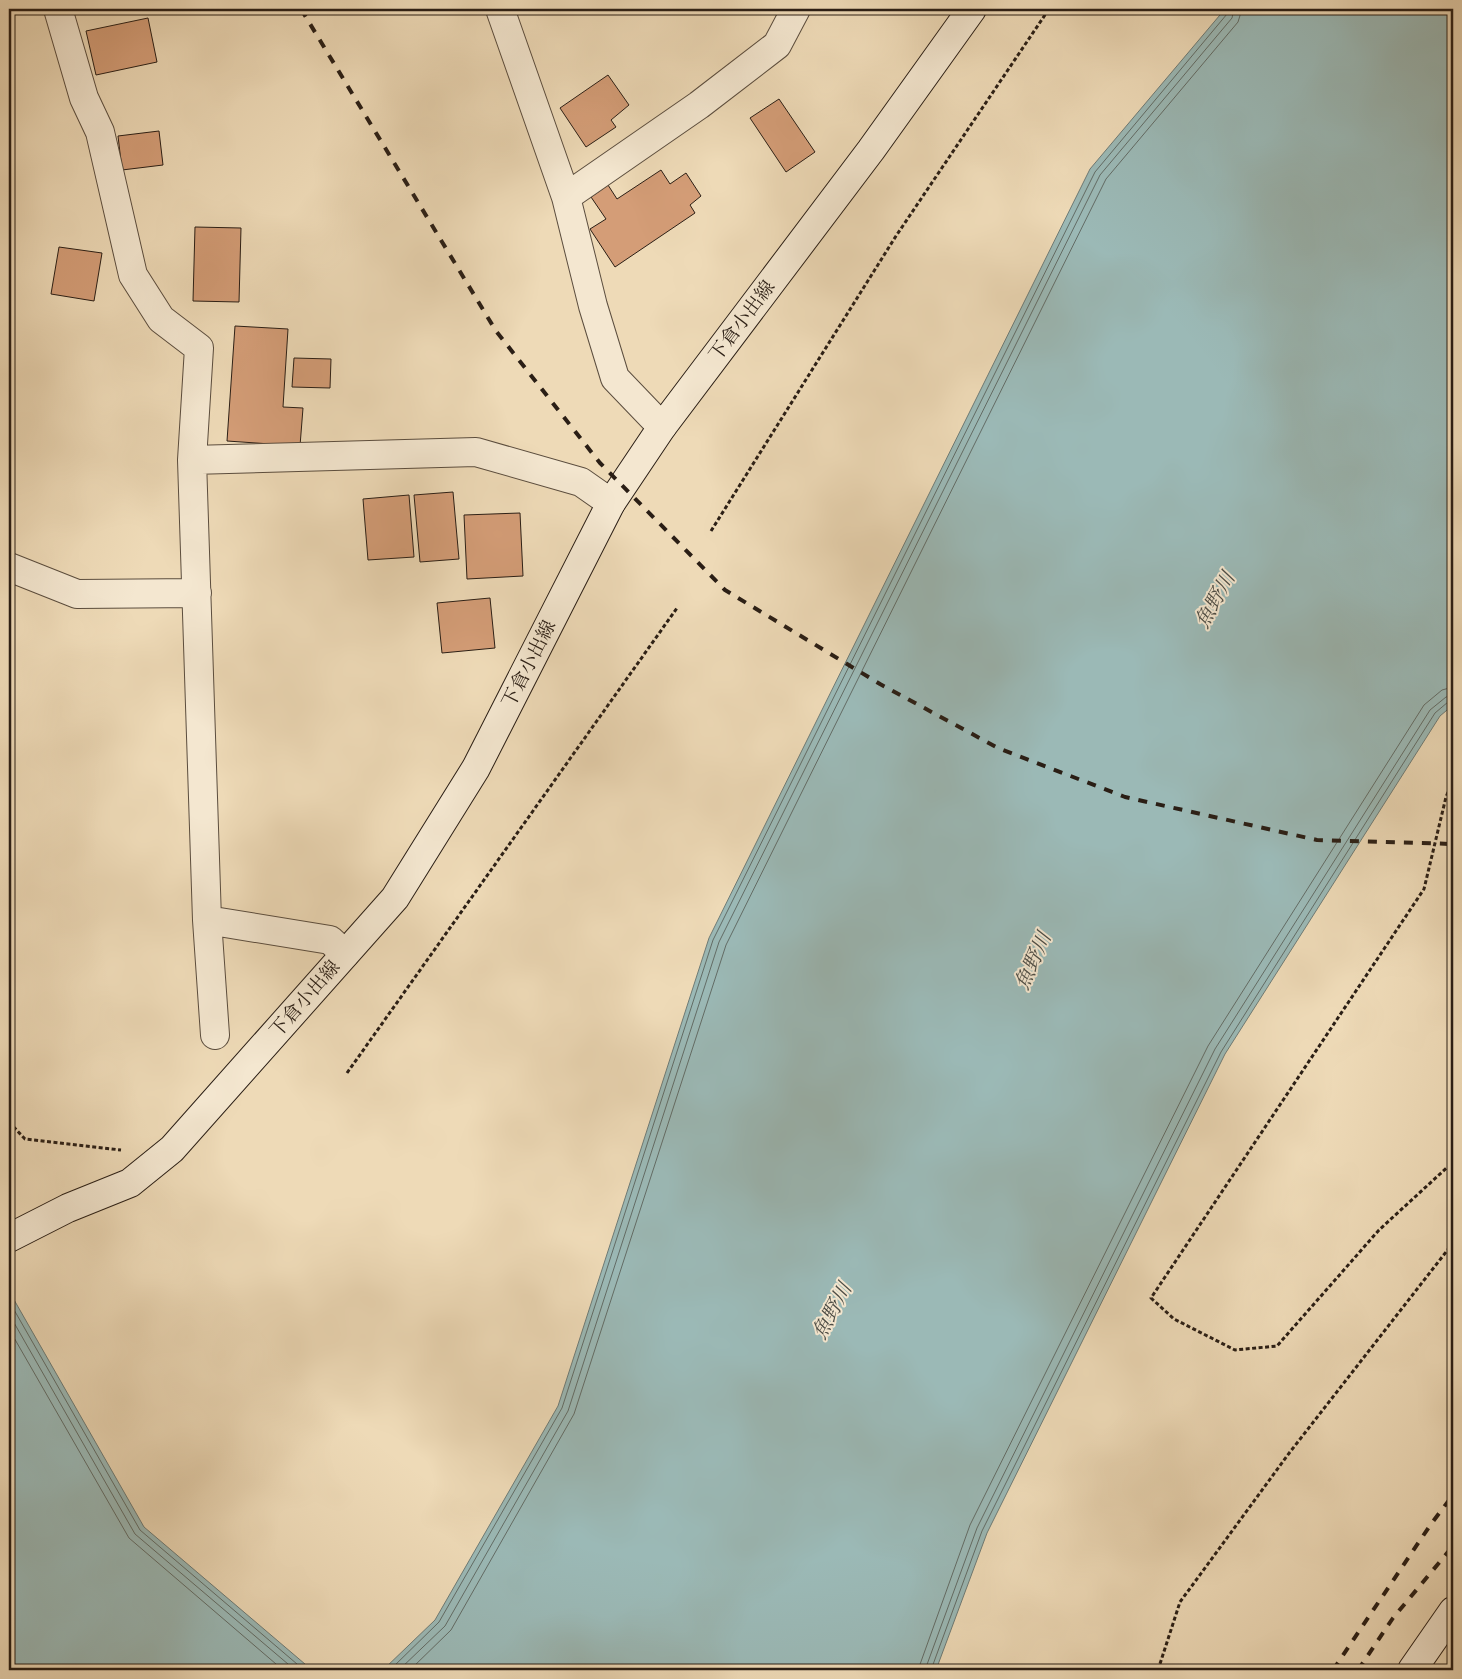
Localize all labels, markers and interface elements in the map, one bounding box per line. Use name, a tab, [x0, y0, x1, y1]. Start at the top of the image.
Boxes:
street label: 下倉小出線	[704, 276, 780, 366]
water label: 魚野川	[1190, 566, 1241, 632]
street label: 下倉小出線	[497, 616, 561, 712]
water label: 魚野川	[1009, 927, 1057, 993]
street label: 下倉小出線	[265, 955, 345, 1043]
water label: 魚野川	[807, 1277, 858, 1343]

